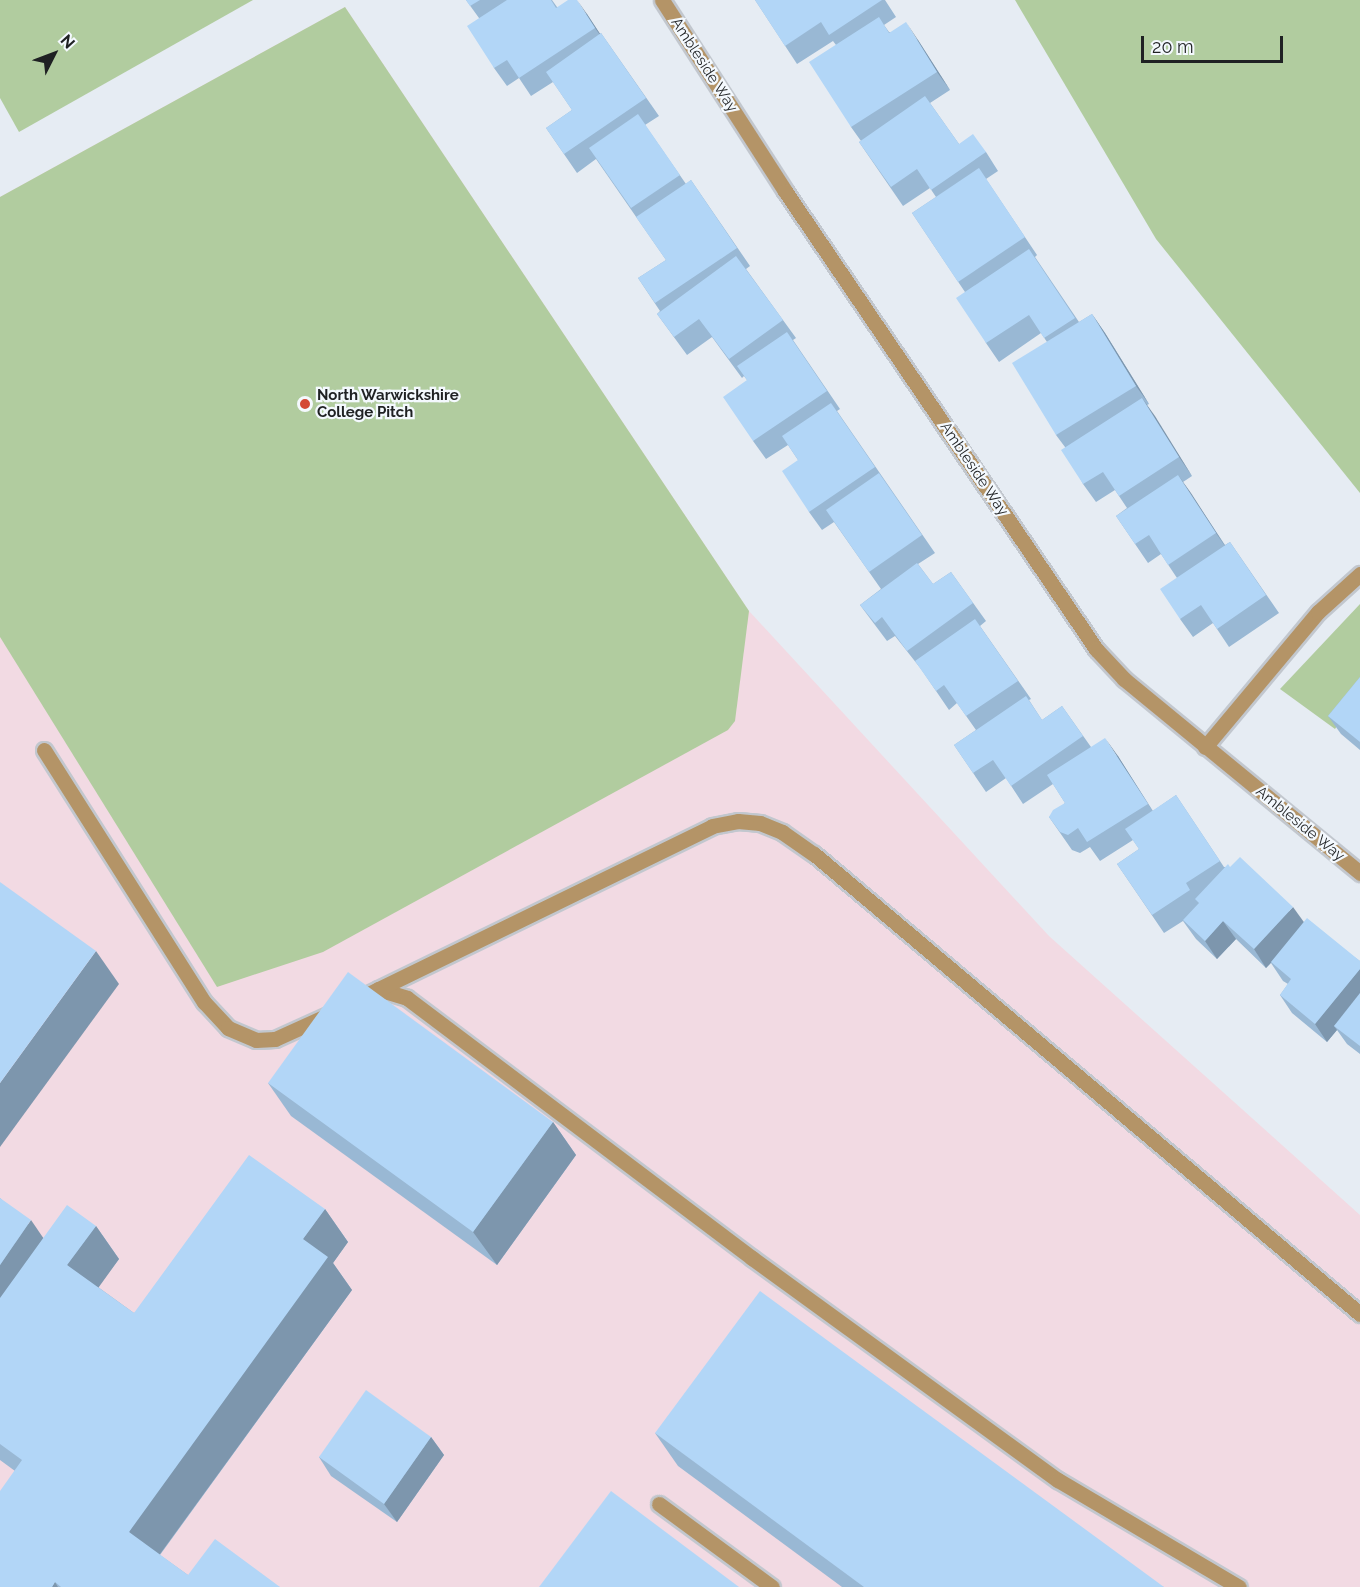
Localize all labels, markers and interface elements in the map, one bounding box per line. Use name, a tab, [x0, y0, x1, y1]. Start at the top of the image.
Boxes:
street label: Ambleside Way	[667, 14, 741, 116]
north arrow	[24, 24, 84, 84]
scale bar	[1144, 24, 1286, 62]
text: N	[57, 31, 79, 53]
text: 20 m	[1152, 36, 1194, 57]
place label: North Warwickshire College Pitch	[317, 386, 459, 421]
marker: North Warwickshire College Pitch	[298, 397, 312, 411]
street label: Ambleside Way	[936, 419, 1012, 519]
street label: Ambleside Way	[1252, 783, 1348, 865]

